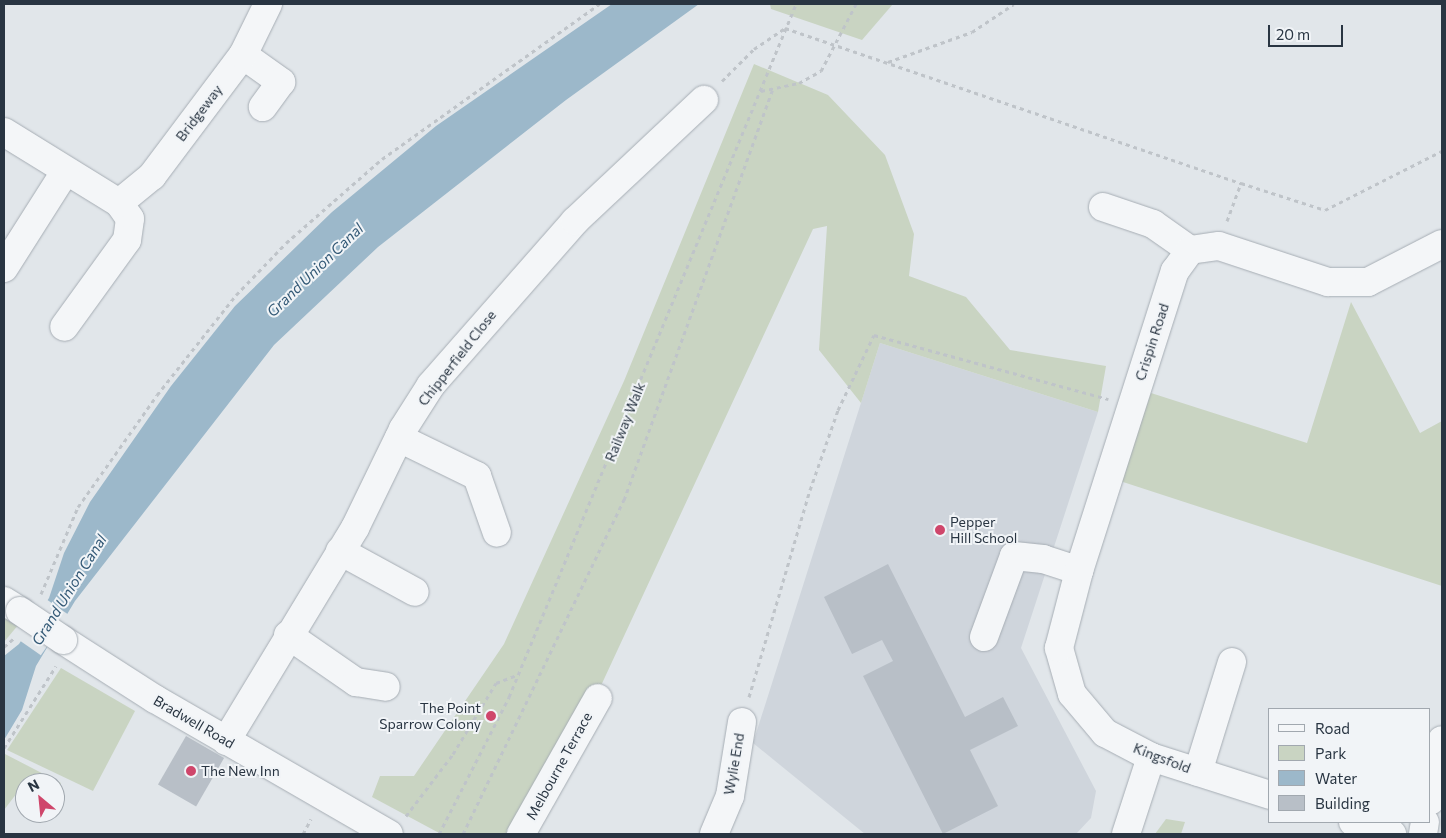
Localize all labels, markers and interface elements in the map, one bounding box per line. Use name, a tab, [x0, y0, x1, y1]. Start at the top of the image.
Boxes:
scale bar	[1271, 15, 1346, 47]
text: 20 m	[1276, 25, 1310, 43]
street label: Bridgeway	[172, 81, 226, 145]
water label: Grand Union Canal	[263, 219, 367, 321]
street label: Crispin Road	[1132, 301, 1172, 383]
street label: Chipperfield Close	[414, 307, 500, 409]
street label: Railway Walk	[601, 380, 649, 464]
place label: Pepper Hill School	[950, 514, 1017, 546]
marker: Pepper Hill School	[934, 524, 946, 536]
water label: Grand Union Canal	[28, 531, 110, 649]
street label: Bradwell Road	[151, 692, 237, 752]
place label: The Point Sparrow Colony	[379, 700, 481, 732]
legend	[1268, 708, 1431, 823]
street label: Melbourne Terrace	[522, 709, 596, 823]
marker: The Point Sparrow Colony	[485, 710, 497, 722]
text: Road	[1315, 719, 1350, 737]
street label: Wylie End	[720, 732, 748, 796]
street label: Kingsfold	[1131, 739, 1193, 777]
text: Park	[1315, 744, 1346, 762]
place label: The New Inn	[201, 763, 280, 779]
marker: The New Inn	[185, 765, 197, 777]
text: Water	[1315, 769, 1357, 787]
north arrow	[15, 773, 65, 823]
text: N	[25, 775, 42, 795]
text: Building	[1315, 794, 1370, 812]

